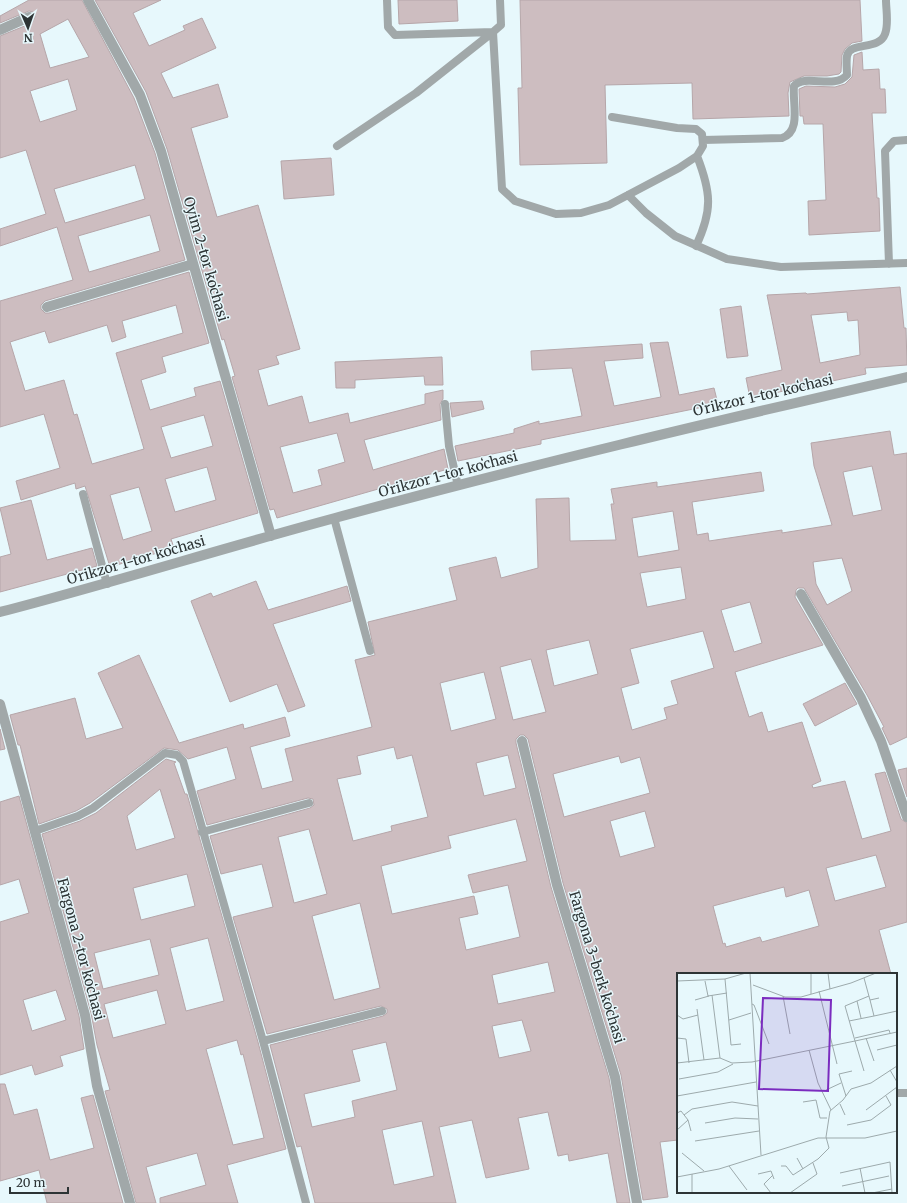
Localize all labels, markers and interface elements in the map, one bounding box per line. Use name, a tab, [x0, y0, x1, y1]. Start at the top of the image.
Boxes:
north arrow	[8, 8, 48, 48]
text: N	[23, 31, 33, 45]
street label: Oyim 2-tor koʻchasi	[180, 195, 233, 324]
street label: Oʻrikzor 1-tor koʻchasi	[691, 370, 835, 420]
street label: Oʻrikzor 1-tor koʻchasi	[377, 447, 520, 501]
street label: Oʻrikzor 1-tor koʻchasi	[65, 531, 208, 588]
street label: Fargona 2-tor koʻchasi	[53, 876, 109, 1023]
street label: Fargona 3-berk koʻchasi	[565, 889, 629, 1046]
inset map	[677, 973, 897, 1193]
scale bar	[10, 1169, 68, 1195]
text: 20 m	[16, 1175, 45, 1190]

